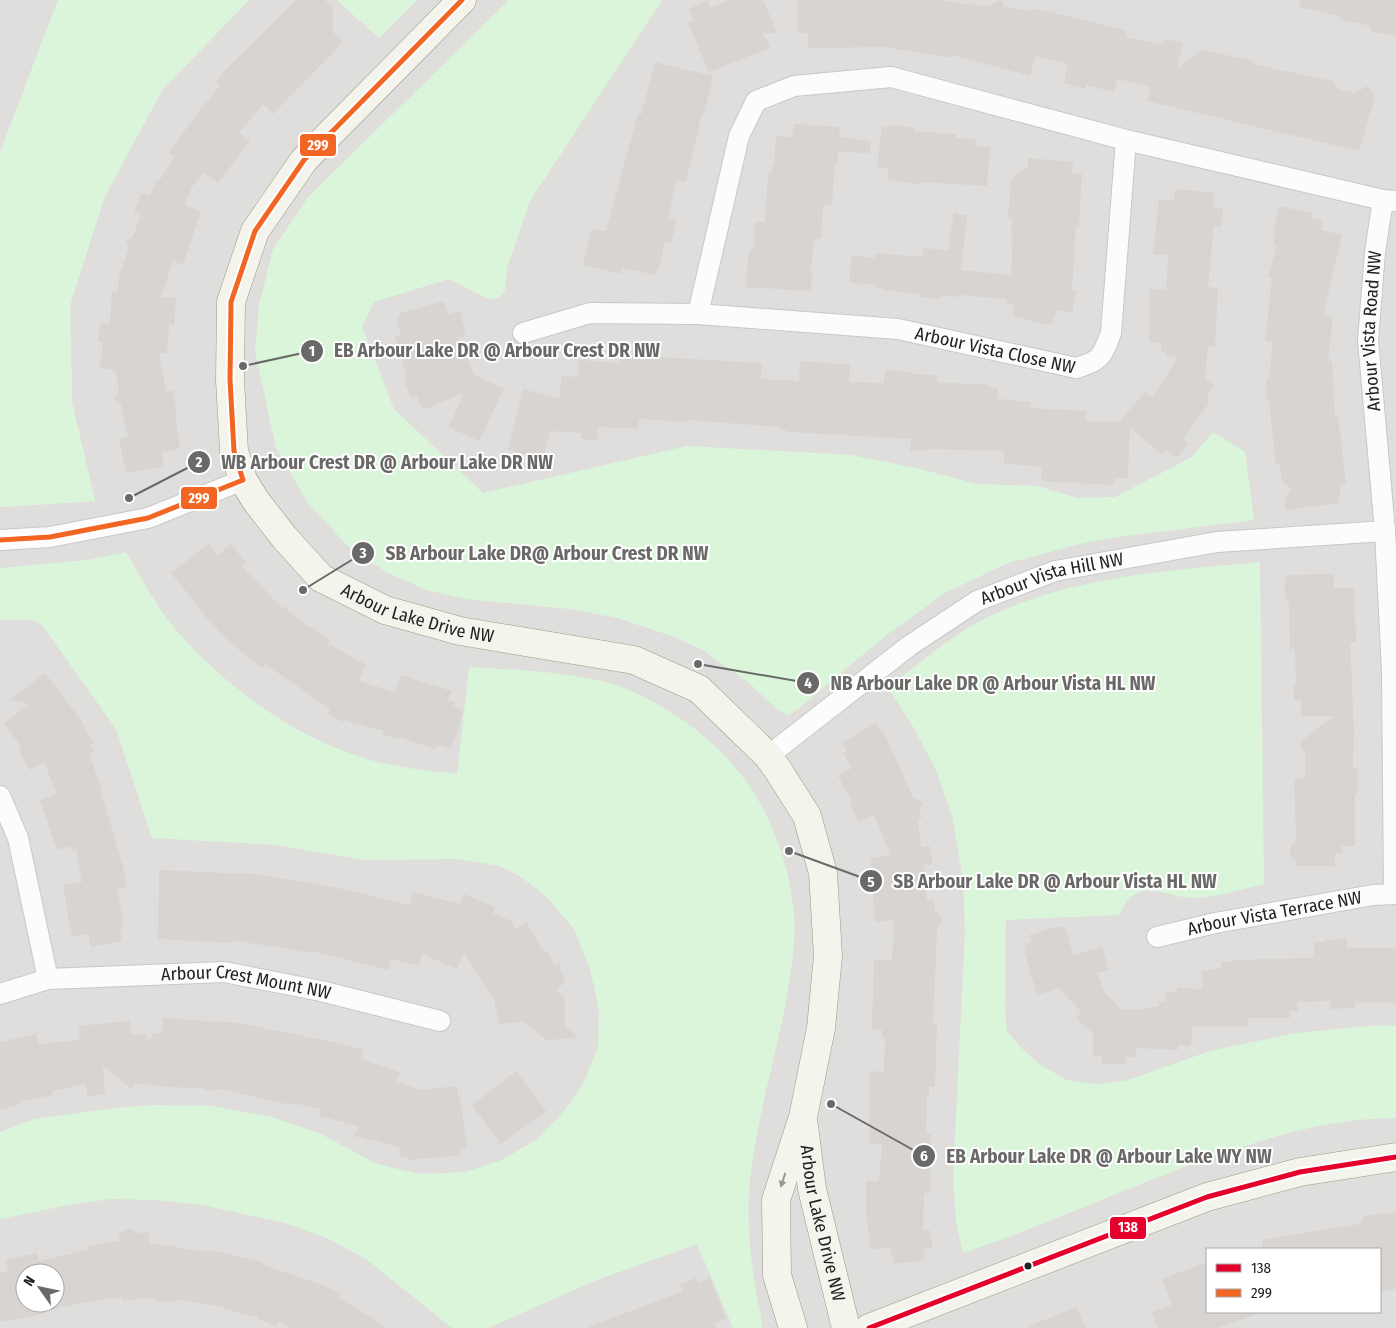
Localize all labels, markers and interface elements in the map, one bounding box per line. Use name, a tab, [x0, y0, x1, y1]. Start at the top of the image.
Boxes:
line badge: 299	[299, 133, 337, 157]
text: 299	[307, 137, 328, 154]
street label: Arbour Vista Road NW	[1357, 249, 1386, 412]
street label: Arbour Vista Close NW	[913, 322, 1078, 379]
callout: EB Arbour Lake DR @ Arbour Crest DR NW	[299, 334, 670, 368]
text: EB Arbour Lake DR @ Arbour Crest DR NW	[334, 339, 660, 362]
text: 1	[309, 342, 315, 360]
callout: WB Arbour Crest DR @ Arbour Lake DR NW	[186, 445, 563, 479]
text: WB Arbour Crest DR @ Arbour Lake DR NW	[221, 451, 553, 474]
text: 2	[195, 453, 203, 471]
line badge: 299	[180, 486, 218, 510]
text: 299	[188, 490, 209, 507]
callout: SB Arbour Lake DR@ Arbour Crest DR NW	[350, 536, 718, 570]
text: SB Arbour Lake DR@ Arbour Crest DR NW	[386, 542, 709, 565]
text: 3	[358, 544, 367, 562]
street label: Arbour Vista Hill NW	[977, 548, 1126, 610]
street label: Arbour Lake Drive NW	[338, 579, 496, 648]
callout: NB Arbour Lake DR @ Arbour Vista HL NW	[796, 666, 1166, 700]
text: NB Arbour Lake DR @ Arbour Vista HL NW	[831, 672, 1156, 695]
text: 4	[804, 674, 812, 692]
callout: SB Arbour Lake DR @ Arbour Vista HL NW	[858, 864, 1227, 898]
text: SB Arbour Lake DR @ Arbour Vista HL NW	[893, 870, 1217, 893]
text: 5	[867, 873, 875, 891]
street label: Arbour Vista Terrace NW	[1185, 886, 1364, 940]
street label: Arbour Crest Mount NW	[161, 961, 334, 1004]
callout: EB Arbour Lake DR @ Arbour Lake WY NW	[912, 1139, 1282, 1173]
street label: Arbour Lake Drive NW	[796, 1144, 850, 1304]
text: EB Arbour Lake DR @ Arbour Lake WY NW	[946, 1145, 1272, 1168]
text: 6	[920, 1147, 928, 1165]
one-way arrow	[779, 1172, 786, 1187]
line badge: 138	[1109, 1216, 1147, 1240]
text: 138	[1118, 1219, 1139, 1236]
legend	[1206, 1248, 1381, 1313]
text: 138	[1251, 1259, 1271, 1277]
unlabelled marker	[1023, 1261, 1033, 1271]
north arrow	[15, 1263, 65, 1313]
text: N	[20, 1273, 39, 1289]
text: 299	[1251, 1284, 1272, 1302]

